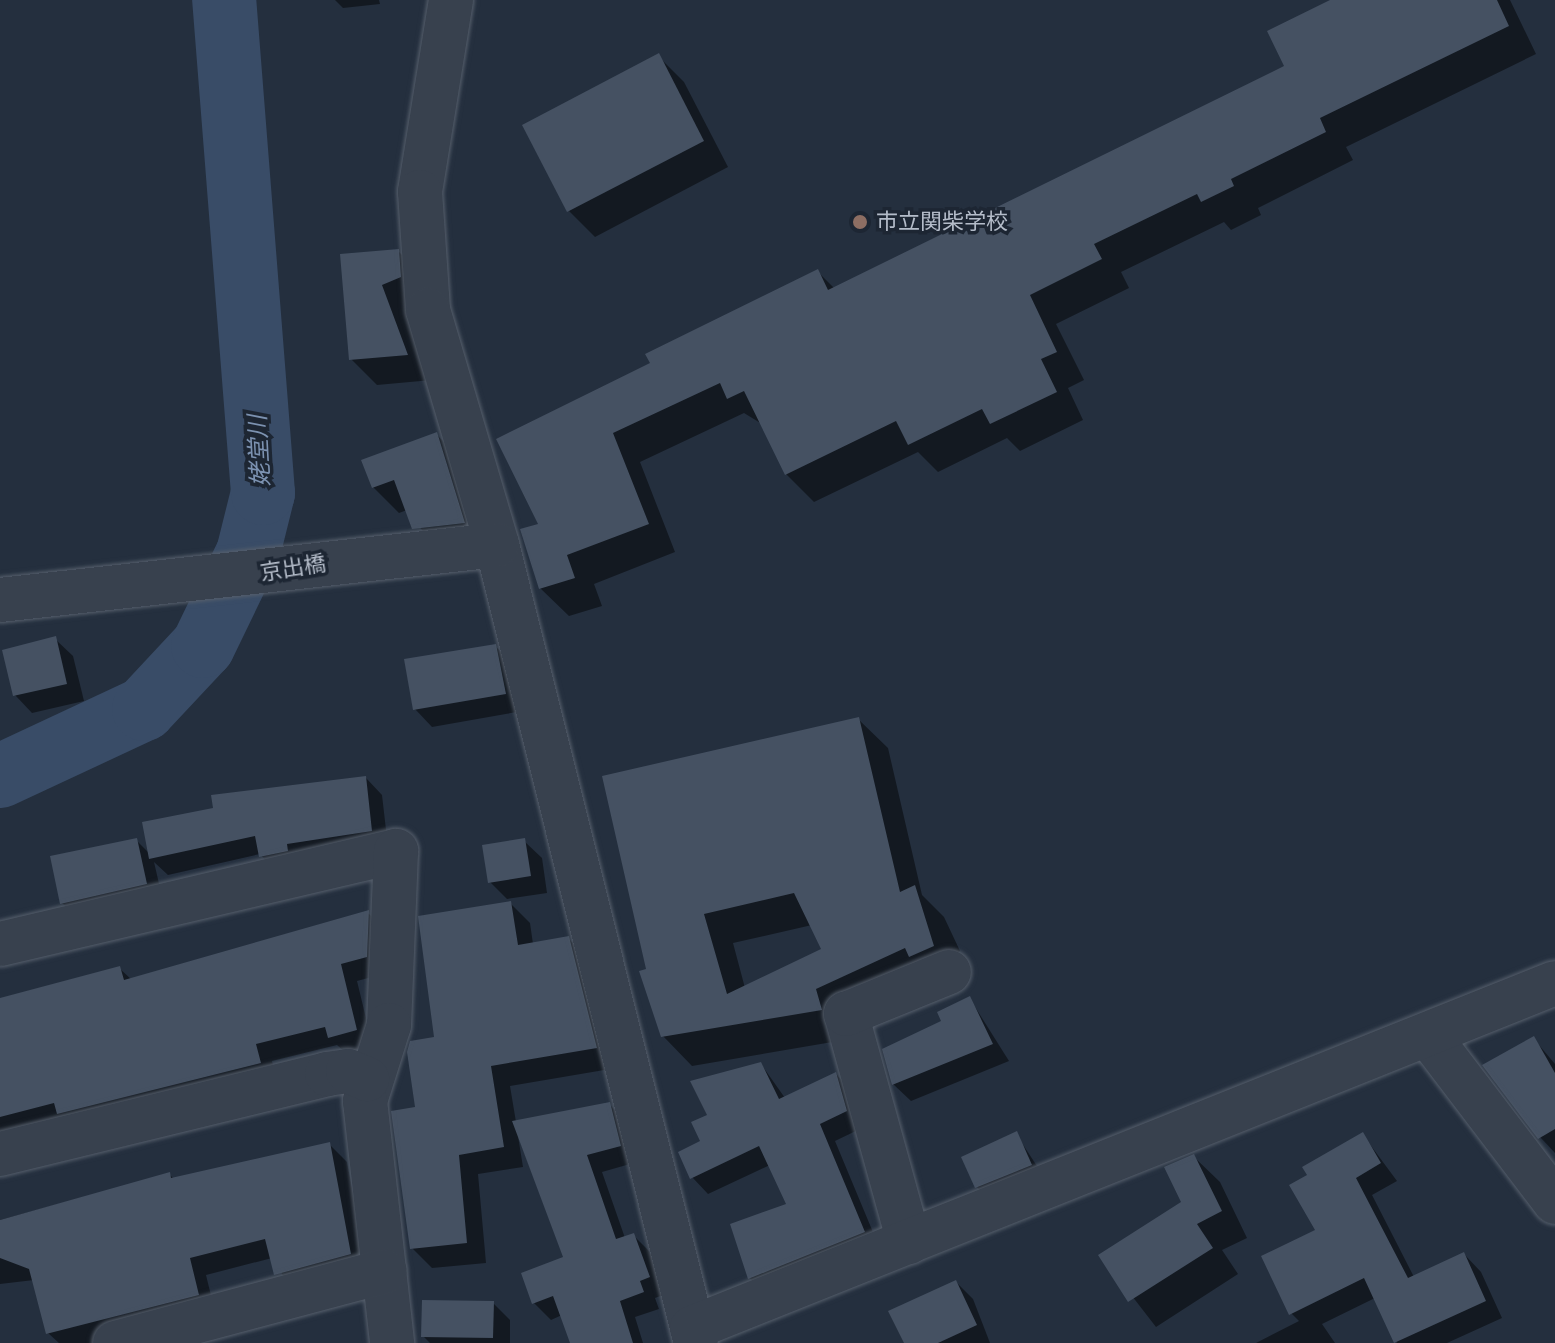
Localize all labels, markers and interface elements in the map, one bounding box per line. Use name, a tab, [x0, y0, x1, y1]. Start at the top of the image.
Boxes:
place label: 市立関柴学校	[876, 209, 1008, 235]
marker: 市立関柴学校	[851, 213, 869, 231]
water label: 姥堂川	[243, 414, 275, 488]
street label: 京出橋	[258, 550, 328, 586]

